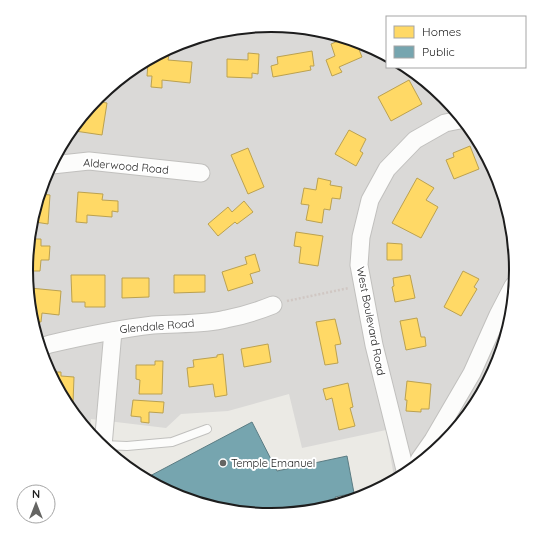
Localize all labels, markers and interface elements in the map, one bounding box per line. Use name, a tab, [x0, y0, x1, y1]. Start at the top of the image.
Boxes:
legend	[386, 16, 526, 68]
text: Homes	[422, 24, 462, 39]
text: Public	[422, 44, 455, 59]
street label: Alderwood Road	[83, 155, 169, 177]
street label: West Boulevard Road	[354, 265, 388, 377]
street label: Glendale Road	[119, 316, 195, 336]
place label: Temple Emanuel	[231, 456, 315, 470]
marker: Temple Emanuel	[218, 458, 228, 468]
north arrow	[16, 484, 56, 524]
text: N	[32, 487, 40, 501]

